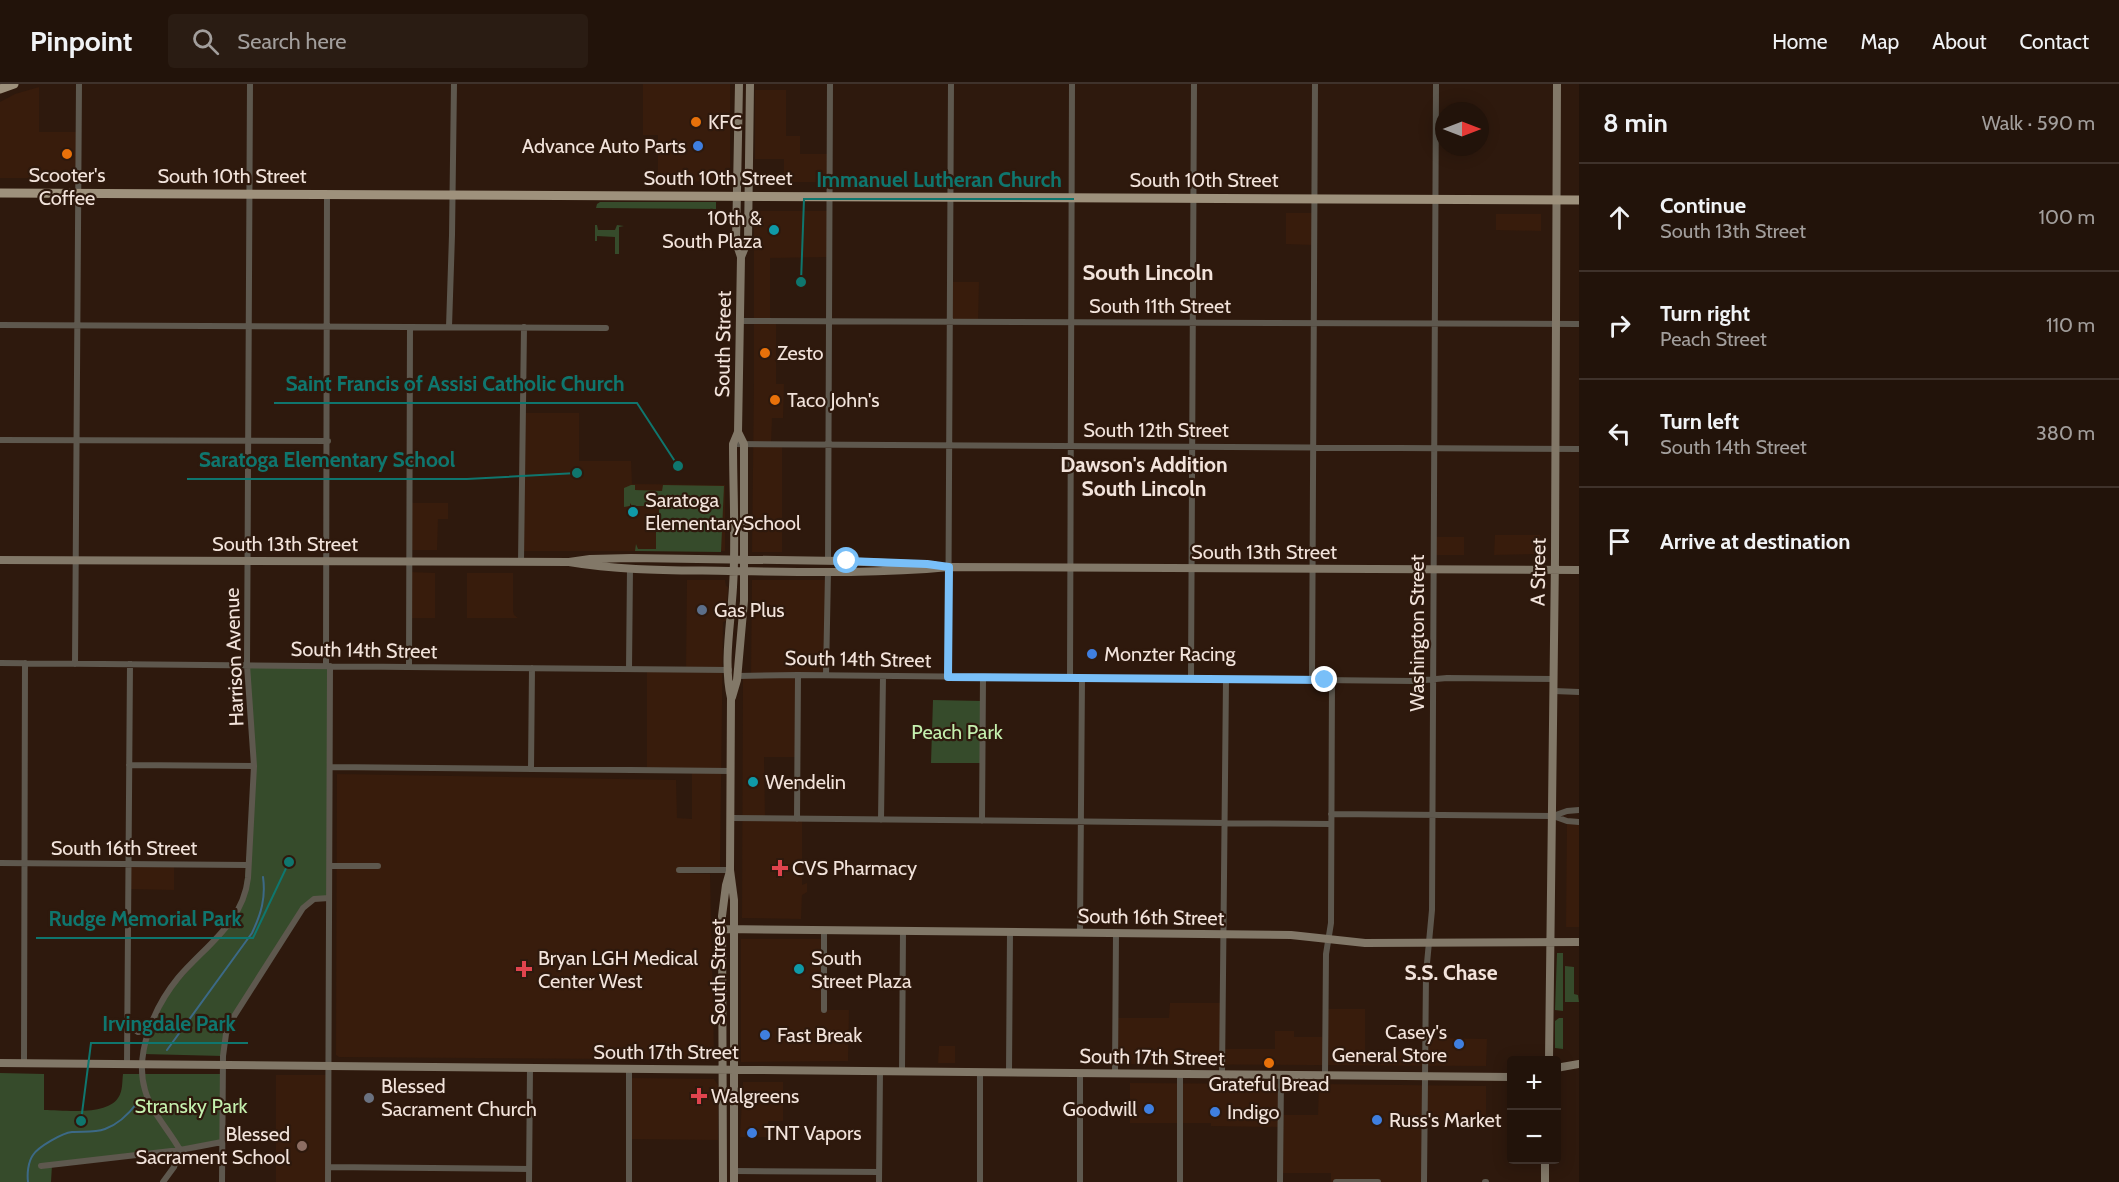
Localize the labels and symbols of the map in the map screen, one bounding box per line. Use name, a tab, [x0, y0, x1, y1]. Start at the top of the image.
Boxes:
north arrow	[1435, 102, 1489, 156]
place label: KFC	[708, 110, 742, 134]
marker: KFC	[689, 115, 703, 129]
place label: Advance Auto Parts	[522, 134, 686, 158]
marker: Advance Auto Parts	[691, 139, 705, 153]
marker: Scooter's Coffee	[60, 147, 74, 161]
callout: Immanuel Lutheran Church	[804, 160, 1074, 199]
place label: Scooter's Coffee	[28, 163, 106, 210]
street label: South 10th Street	[157, 164, 307, 188]
street label: South 10th Street	[643, 166, 793, 190]
text: Immanuel Lutheran Church	[816, 167, 1062, 192]
street label: South 10th Street	[1129, 168, 1279, 192]
place label: 10th & South Plaza	[662, 206, 762, 253]
marker: 10th & South Plaza	[767, 223, 781, 237]
district label: South Lincoln	[1083, 259, 1213, 286]
street label: South Street	[710, 290, 736, 398]
street label: South 11th Street	[1089, 294, 1231, 318]
place label: Zesto	[777, 341, 824, 365]
marker: Zesto	[758, 346, 772, 360]
callout: Saint Francis of Assisi Catholic Church	[274, 364, 637, 403]
text: Saint Francis of Assisi Catholic Church	[285, 371, 625, 396]
place label: Taco John's	[787, 388, 879, 412]
marker: Taco John's	[768, 393, 782, 407]
street label: South 12th Street	[1083, 418, 1229, 442]
callout: Saratoga Elementary School	[187, 440, 467, 479]
text: Saratoga Elementary School	[199, 447, 456, 472]
district label: Dawson's Addition South Lincoln	[1060, 452, 1228, 501]
place label: Saratoga ElementarySchool	[645, 488, 801, 535]
marker: Saratoga ElementarySchool	[626, 505, 640, 519]
street label: South 13th Street	[212, 532, 358, 556]
street label: A Street	[1525, 537, 1551, 606]
street label: South 13th Street	[1191, 540, 1337, 564]
route start	[833, 547, 859, 573]
street label: Washington Street	[1405, 554, 1429, 711]
street label: Harrison Avenue	[220, 587, 248, 727]
place label: Gas Plus	[714, 598, 785, 622]
marker: Gas Plus	[695, 603, 709, 617]
street label: South 14th Street	[290, 637, 438, 663]
place label: Monzter Racing	[1104, 642, 1236, 666]
street label: South 14th Street	[784, 646, 932, 672]
marker: Monzter Racing	[1085, 647, 1099, 661]
route end	[1311, 666, 1337, 692]
park label: Peach Park	[911, 720, 1003, 744]
place label: Wendelin	[765, 770, 846, 794]
marker: Wendelin	[746, 775, 760, 789]
street label: South 16th Street	[51, 836, 198, 860]
place label: CVS Pharmacy	[792, 856, 917, 880]
marker: CVS Pharmacy	[773, 861, 787, 875]
callout: Rudge Memorial Park	[36, 899, 253, 938]
street label: South 16th Street	[1077, 904, 1225, 930]
text: Rudge Memorial Park	[48, 906, 242, 931]
street label: South Street	[706, 918, 730, 1025]
place label: Bryan LGH Medical Center West	[538, 946, 698, 993]
place label: South Street Plaza	[811, 946, 912, 993]
marker: Bryan LGH Medical Center West	[515, 960, 533, 978]
district label: S.S. Chase	[1405, 960, 1498, 985]
marker: South Street Plaza	[792, 962, 806, 976]
callout: Irvingdale Park	[91, 1004, 248, 1043]
text: Irvingdale Park	[102, 1011, 236, 1036]
place label: Casey's General Store	[1332, 1020, 1447, 1067]
place label: Fast Break	[777, 1023, 862, 1047]
marker: Fast Break	[758, 1028, 772, 1042]
marker: Casey's General Store	[1452, 1037, 1466, 1051]
street label: South 17th Street	[593, 1040, 739, 1064]
street label: South 17th Street	[1079, 1044, 1225, 1070]
marker: Grateful Bread	[1262, 1056, 1276, 1070]
place label: Grateful Bread	[1209, 1072, 1329, 1096]
place label: Blessed Sacrament Church	[381, 1074, 537, 1121]
place label: Walgreens	[711, 1084, 799, 1108]
marker: Walgreens	[692, 1089, 706, 1103]
marker: Blessed Sacrament Church	[362, 1091, 376, 1105]
park label: Stransky Park	[135, 1094, 248, 1118]
place label: Goodwill	[1062, 1097, 1137, 1121]
place label: Indigo	[1227, 1100, 1279, 1124]
marker: Goodwill	[1142, 1102, 1156, 1116]
marker: Indigo	[1208, 1105, 1222, 1119]
place label: Russ's Market	[1389, 1108, 1502, 1132]
marker: Russ's Market	[1370, 1113, 1384, 1127]
place label: TNT Vapors	[764, 1121, 862, 1145]
place label: Blessed Sacrament School	[136, 1122, 290, 1169]
marker: TNT Vapors	[745, 1126, 759, 1140]
marker: Blessed Sacrament School	[295, 1139, 309, 1153]

